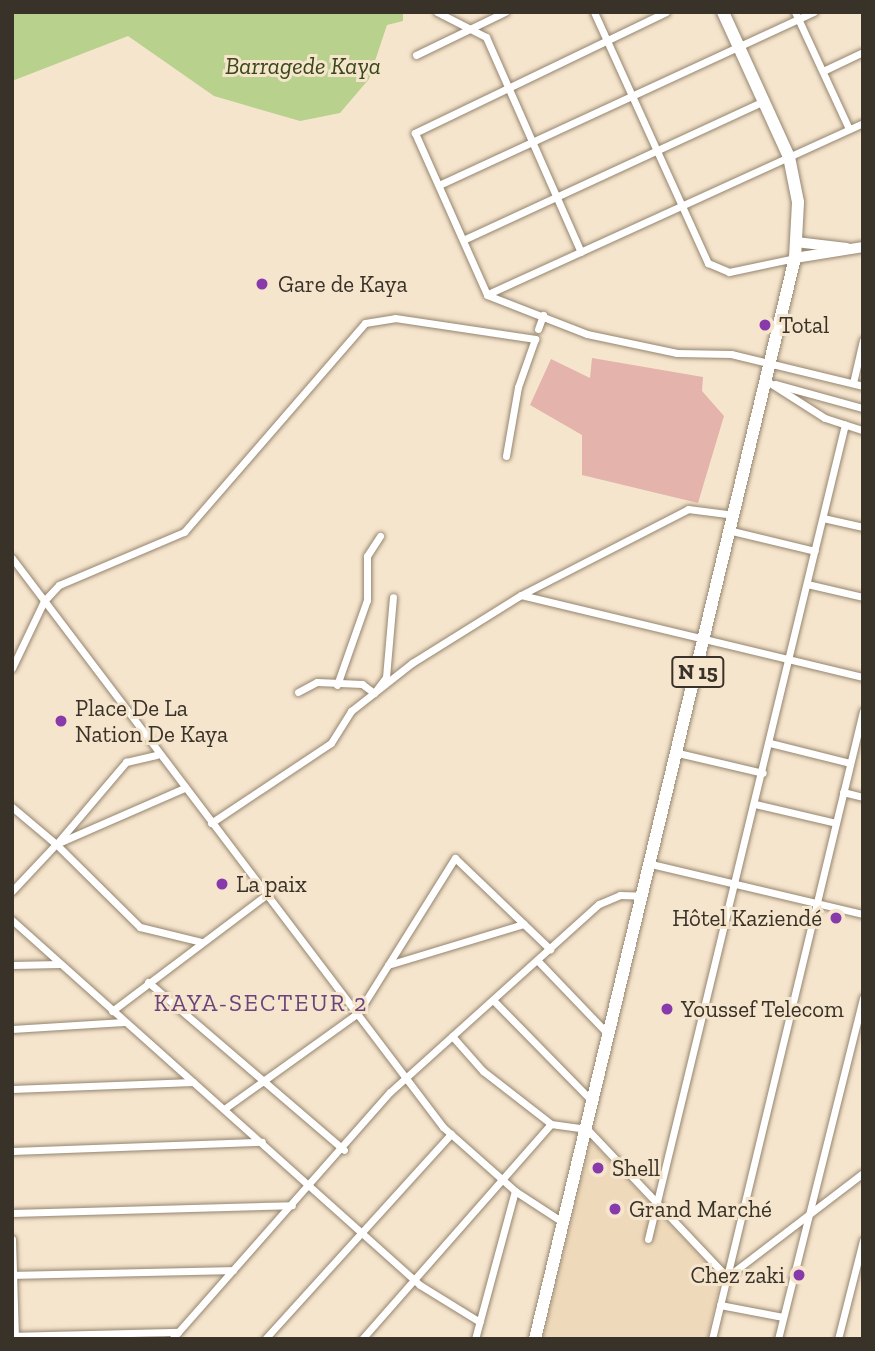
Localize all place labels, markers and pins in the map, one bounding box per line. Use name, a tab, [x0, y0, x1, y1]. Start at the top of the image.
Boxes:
place label: Gare de Kaya	[278, 270, 408, 298]
marker: Gare de Kaya	[252, 274, 272, 294]
place label: Total	[779, 311, 829, 339]
marker: Total	[757, 317, 773, 333]
place label: Place De La Nation De Kaya	[75, 694, 228, 748]
marker: Place De La Nation De Kaya	[53, 713, 69, 729]
place label: La paix	[236, 870, 307, 898]
marker: La paix	[214, 876, 230, 892]
place label: Hôtel Kaziendé	[672, 904, 822, 932]
marker: Hôtel Kaziendé	[828, 910, 844, 926]
place label: Youssef Telecom	[681, 995, 844, 1023]
marker: Youssef Telecom	[659, 1001, 675, 1017]
place label: Shell	[612, 1154, 660, 1182]
marker: Shell	[590, 1160, 606, 1176]
place label: Grand Marché	[629, 1195, 772, 1223]
marker: Grand Marché	[607, 1201, 623, 1217]
place label: Chez zaki	[690, 1261, 785, 1289]
marker: Chez zaki	[791, 1267, 807, 1283]

